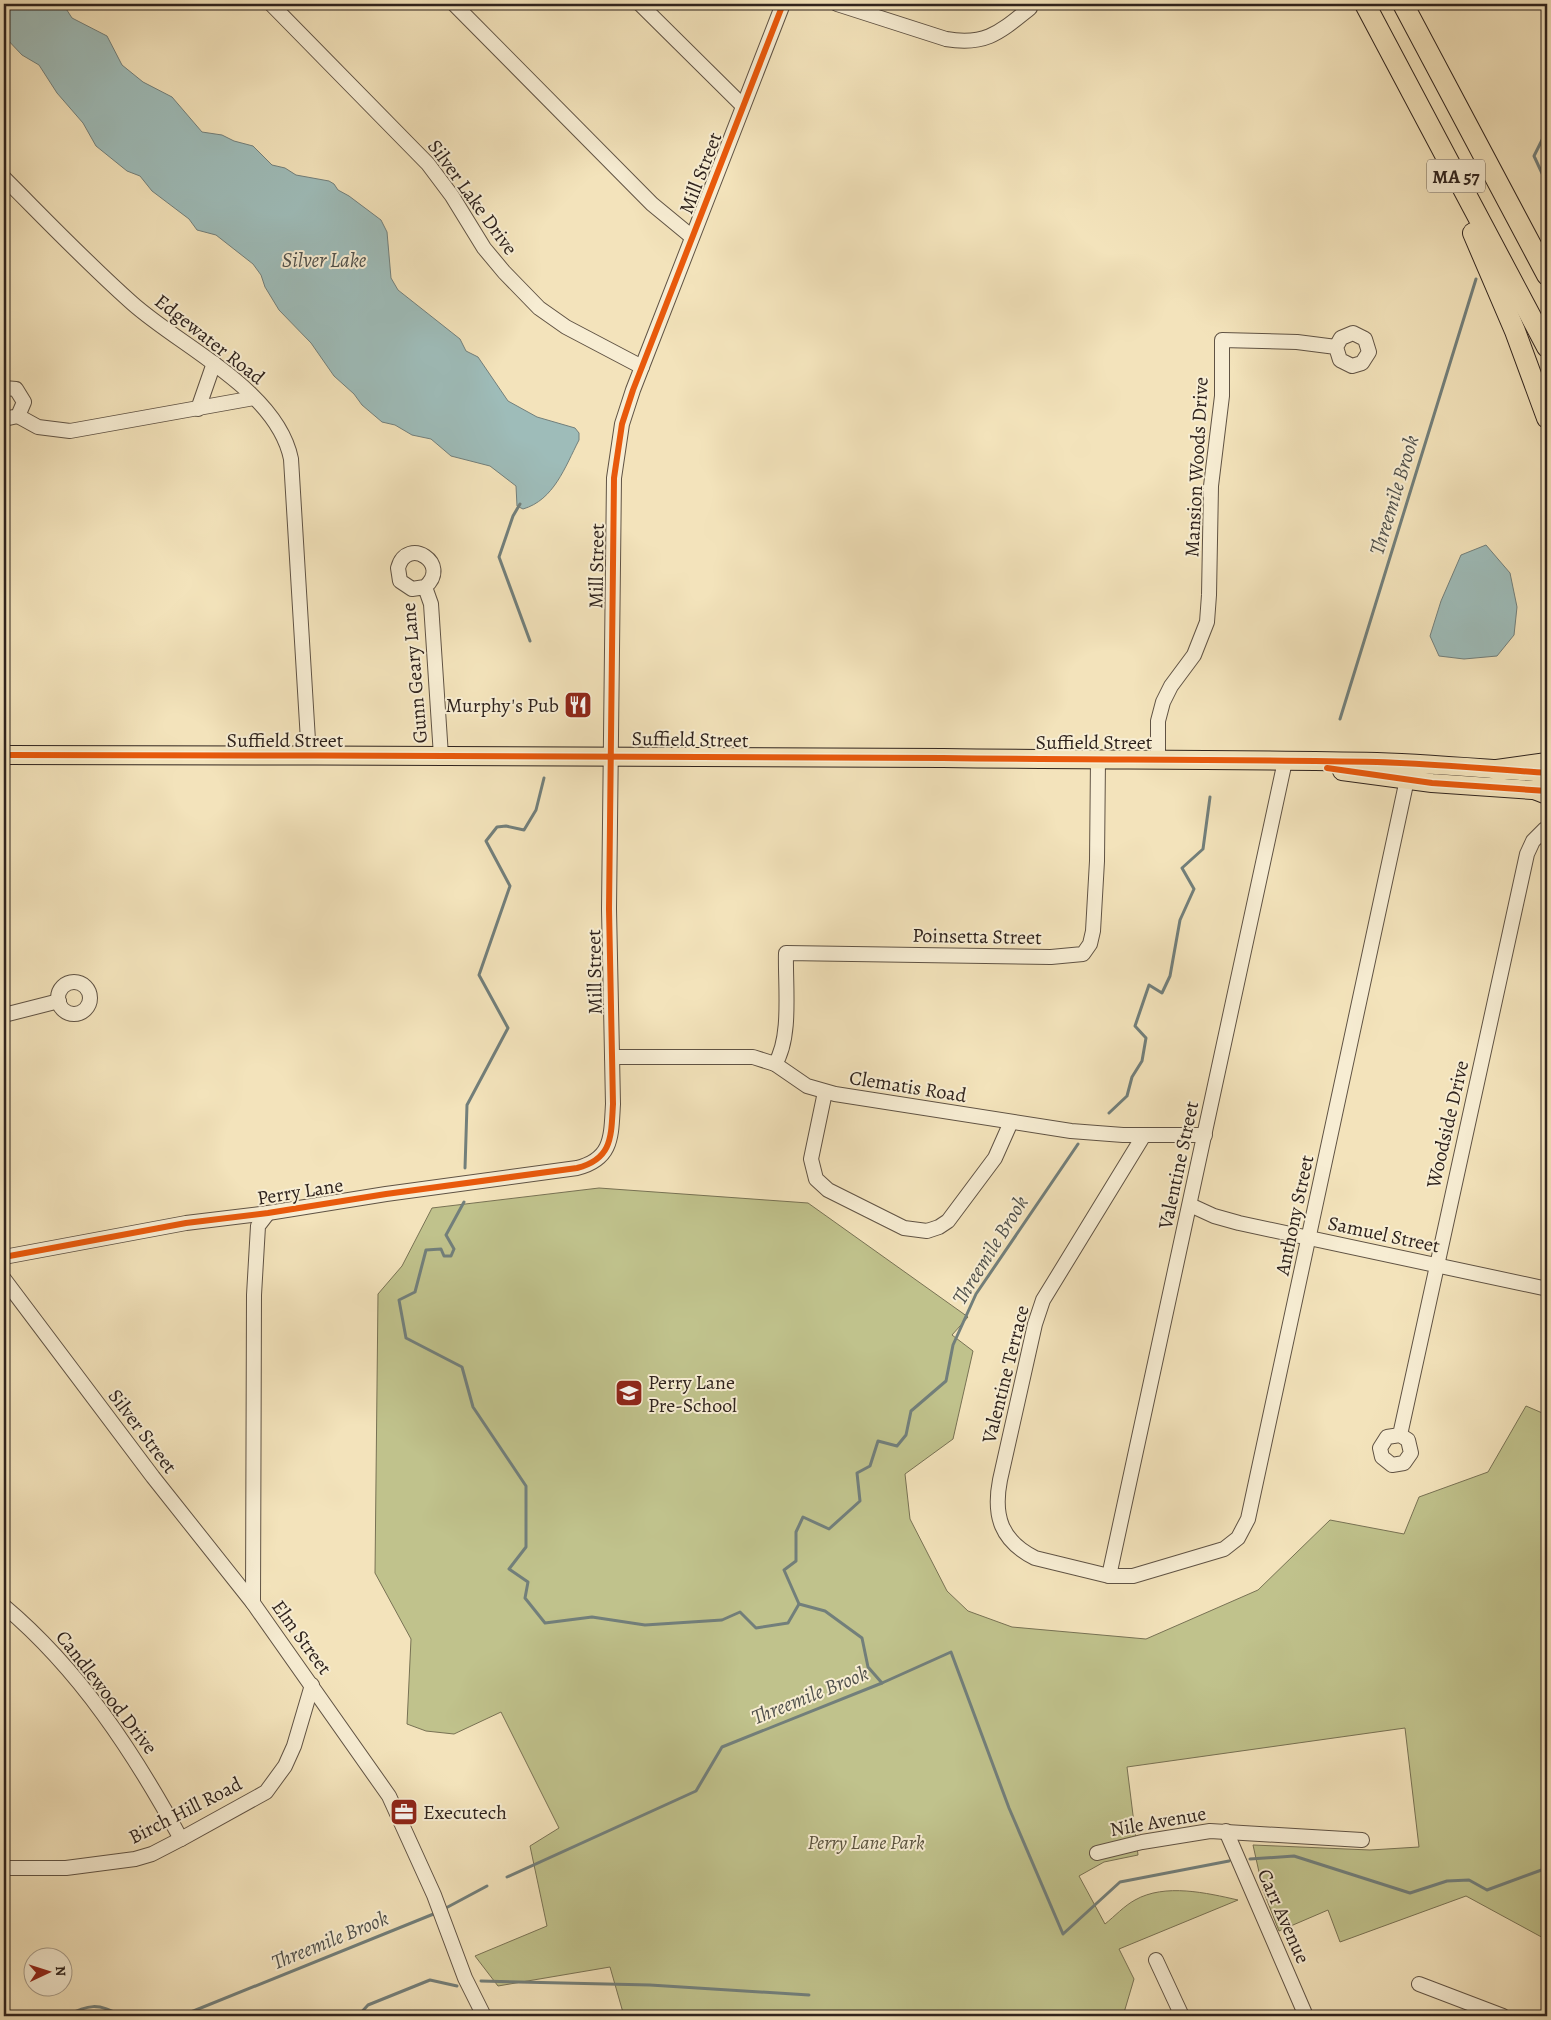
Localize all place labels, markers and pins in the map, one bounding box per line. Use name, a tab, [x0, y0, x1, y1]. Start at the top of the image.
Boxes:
restaurant icon: Murphy's Pub	[563, 690, 593, 720]
place label: Murphy's Pub	[445, 692, 559, 719]
place label: Perry Lane Pre-School	[648, 1369, 737, 1419]
school or university icon: Perry Lane Pre-School	[614, 1378, 644, 1408]
office icon: Executech	[389, 1797, 419, 1827]
place label: Executech	[423, 1799, 507, 1826]

